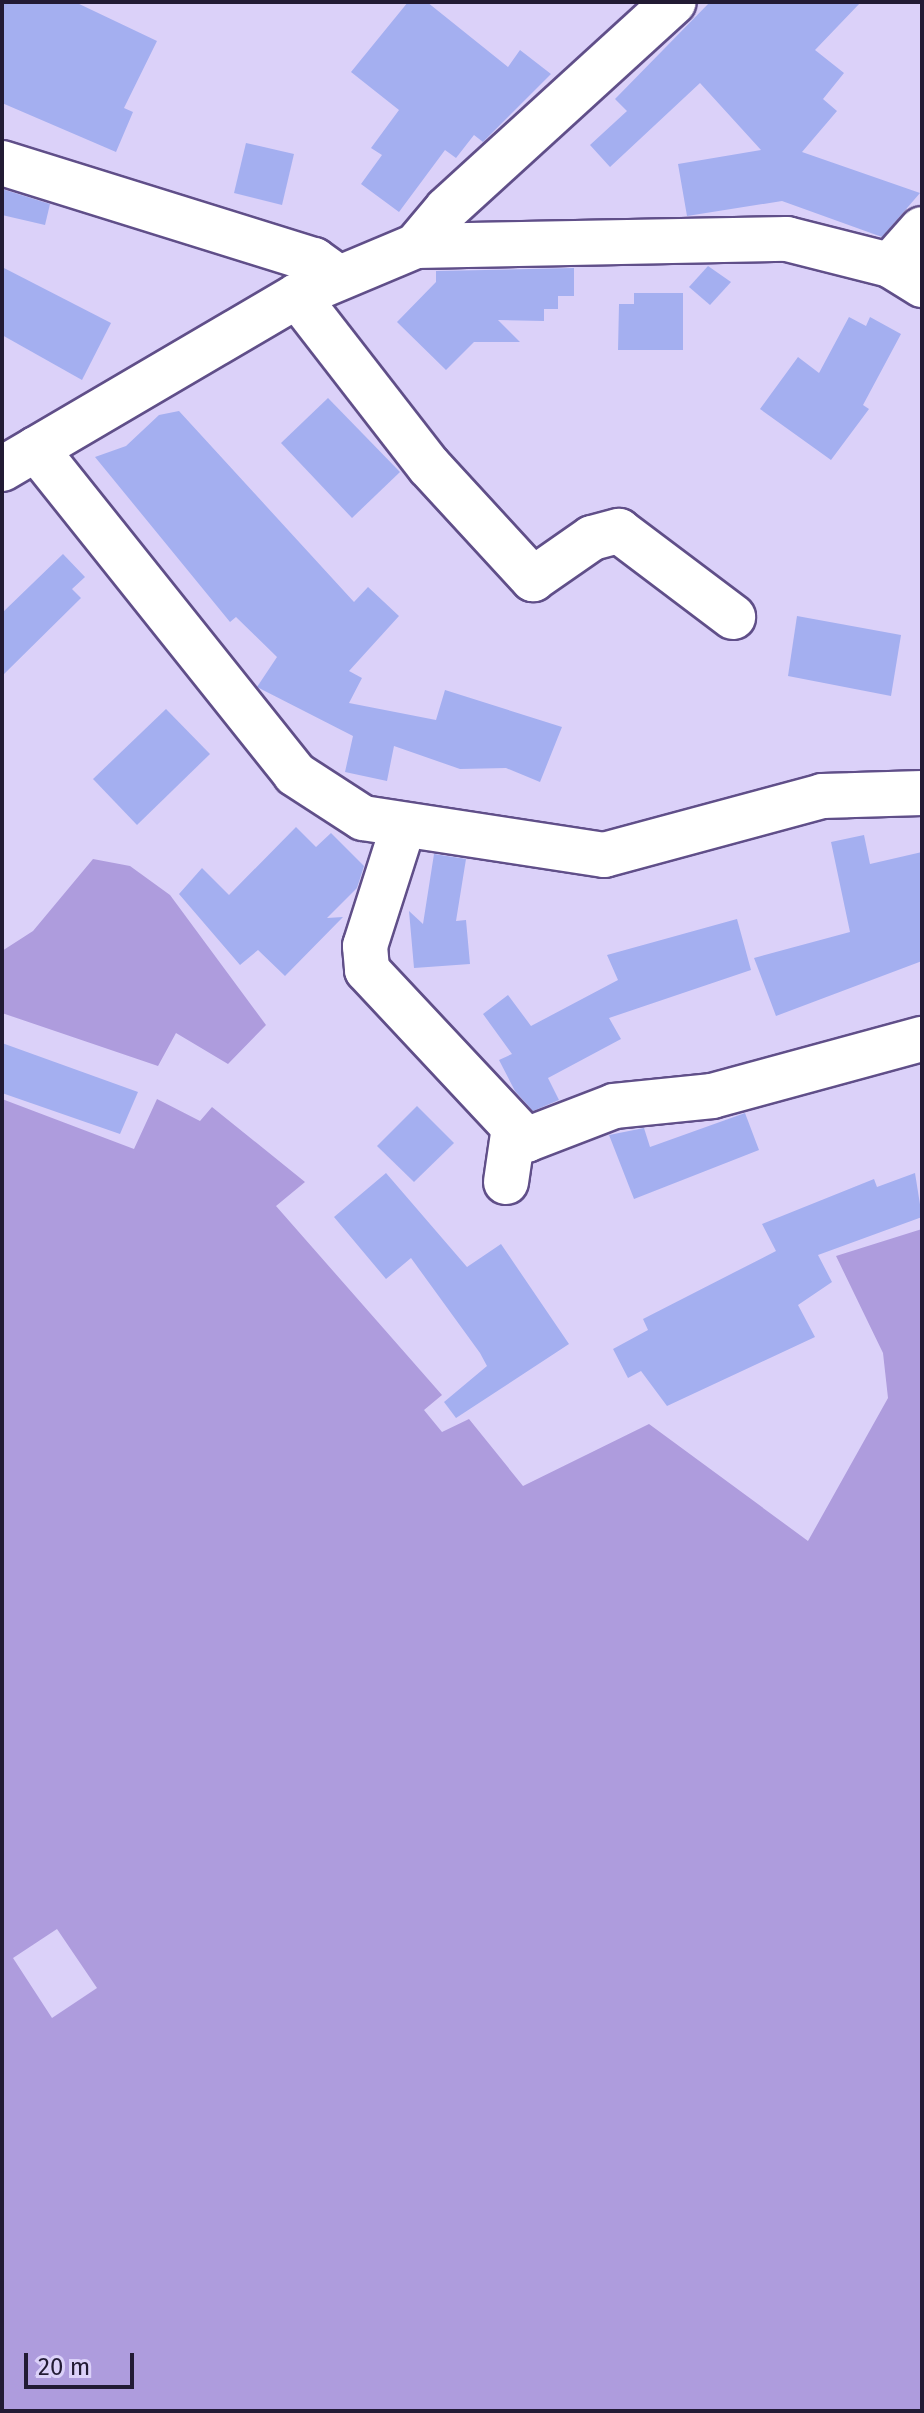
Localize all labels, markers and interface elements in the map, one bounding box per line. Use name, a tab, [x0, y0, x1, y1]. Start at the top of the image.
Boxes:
scale bar	[28, 2337, 138, 2387]
text: 20 m	[38, 2353, 90, 2381]

